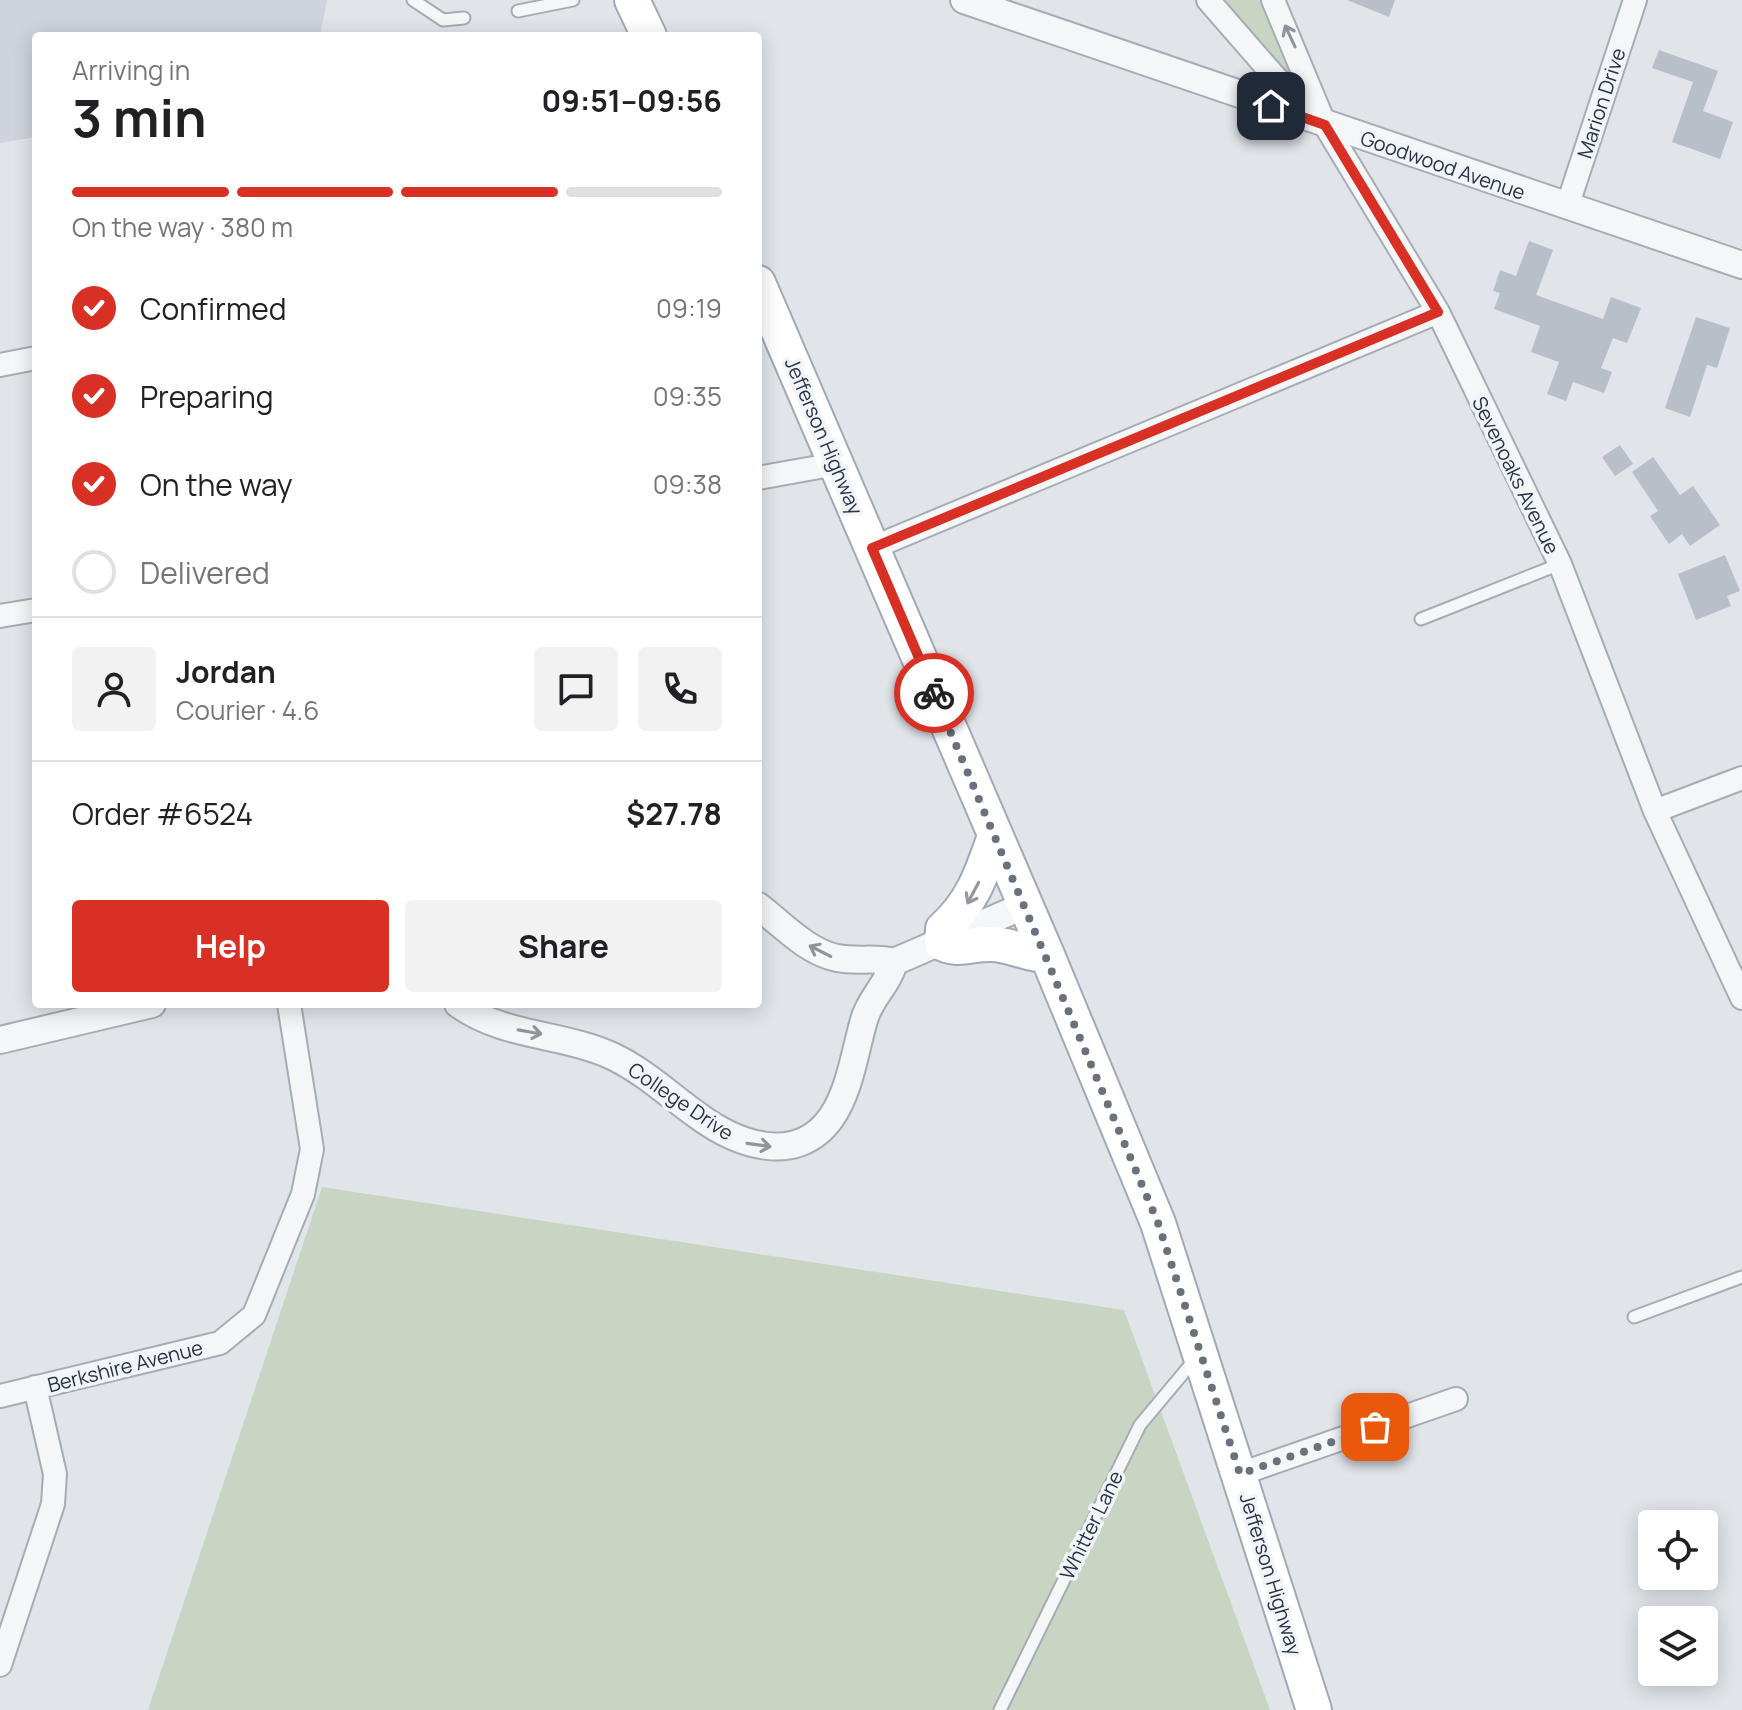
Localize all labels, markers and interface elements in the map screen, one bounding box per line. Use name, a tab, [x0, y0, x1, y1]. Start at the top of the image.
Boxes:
one-way arrow	[1282, 24, 1297, 48]
street label: Marion Drive	[1571, 44, 1631, 162]
text: Arriving in	[72, 52, 190, 88]
pin	[1237, 72, 1305, 140]
text: 09:51–09:56	[542, 80, 722, 121]
text: 3 min	[72, 82, 207, 153]
icon: home	[1249, 84, 1293, 128]
street label: Goodwood Avenue	[1357, 124, 1529, 206]
text: On the way · 380 m	[72, 209, 293, 245]
icon: check	[72, 286, 116, 330]
text: Confirmed	[140, 288, 287, 329]
text: 09:19	[656, 290, 722, 326]
street label: Jefferson Highway	[779, 353, 870, 519]
icon: check	[72, 374, 116, 418]
text: Preparing	[140, 376, 274, 417]
text: 09:35	[653, 378, 722, 414]
street label: Sevenoaks Avenue	[1466, 392, 1566, 558]
icon: check	[72, 462, 116, 506]
text: On the way	[140, 464, 293, 505]
text: 09:38	[653, 466, 722, 502]
text: Delivered	[140, 552, 270, 593]
button: person	[72, 647, 156, 731]
button: chat	[534, 647, 618, 731]
button: phone	[638, 647, 722, 731]
text: Jordan	[176, 651, 276, 692]
courier	[894, 653, 974, 733]
icon: bike	[912, 671, 956, 715]
text: Courier · 4.6	[176, 692, 319, 728]
text: Order #6524	[72, 793, 253, 834]
text: $27.78	[626, 793, 722, 834]
one-way arrow	[964, 881, 980, 904]
button: Help	[72, 900, 389, 992]
button: Share	[405, 900, 722, 992]
one-way arrow	[808, 943, 832, 958]
one-way arrow	[517, 1025, 542, 1040]
street label: College Drive	[623, 1056, 739, 1146]
one-way arrow	[746, 1138, 771, 1153]
street label: Berkshire Avenue	[45, 1334, 205, 1398]
pin	[1341, 1393, 1409, 1461]
icon: bag	[1353, 1405, 1397, 1449]
street label: Whitter Lane	[1053, 1466, 1129, 1584]
street label: Jefferson Highway	[1233, 1490, 1309, 1659]
map controls	[1638, 1510, 1718, 1686]
button: locate	[1638, 1510, 1718, 1590]
button: layers	[1638, 1606, 1718, 1686]

